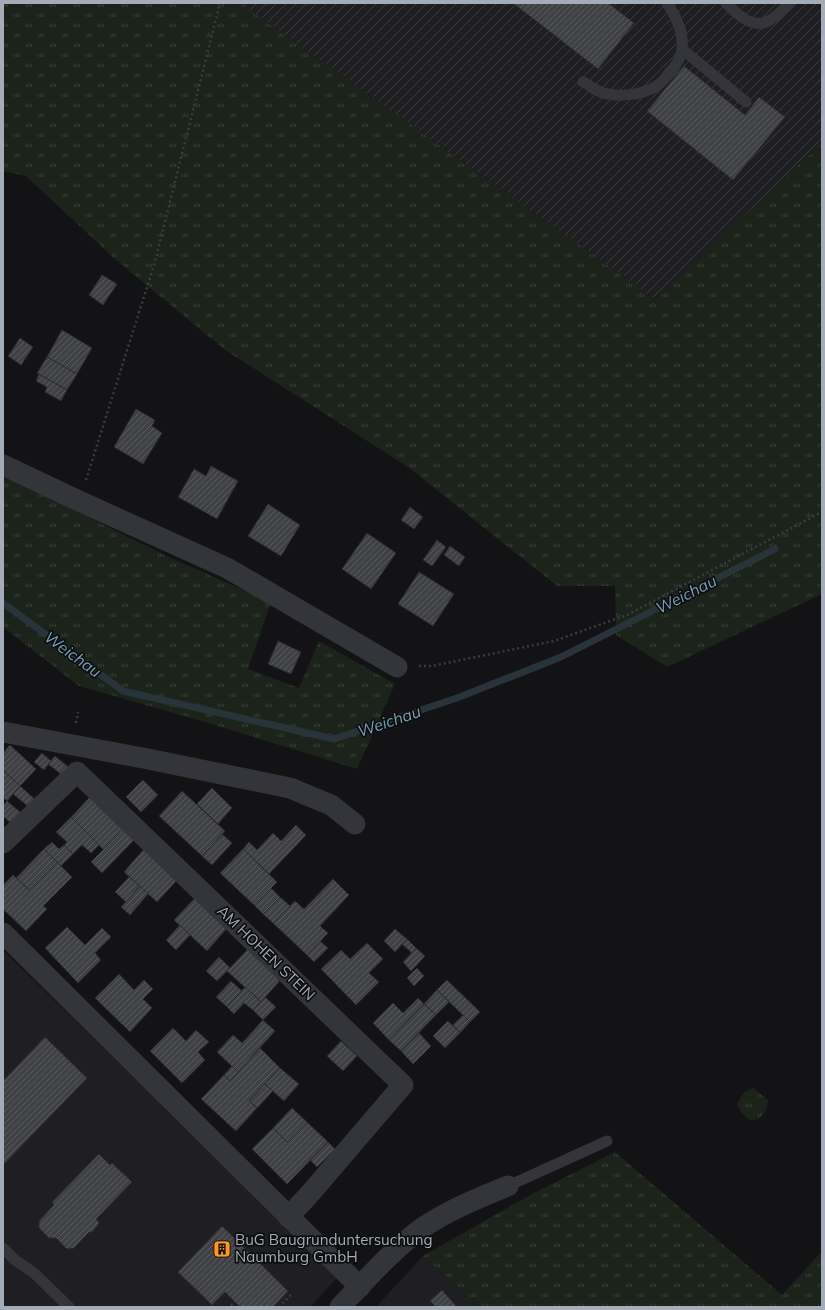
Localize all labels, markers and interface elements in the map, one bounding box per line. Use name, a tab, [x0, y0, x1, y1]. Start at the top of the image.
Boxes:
water label: Weichau	[652, 570, 720, 618]
water label: Weichau	[41, 627, 105, 681]
water label: Weichau	[355, 701, 423, 741]
street label: AM HOHEN STEIN	[214, 901, 319, 1004]
place label: BuG Baugrunduntersuchung Naumburg GmbH	[235, 1230, 432, 1266]
building icon: BuG Baugrunduntersuchung Naumburg GmbH	[212, 1239, 232, 1259]

